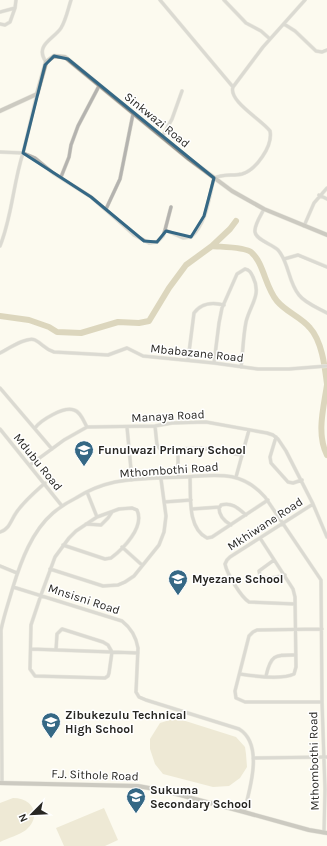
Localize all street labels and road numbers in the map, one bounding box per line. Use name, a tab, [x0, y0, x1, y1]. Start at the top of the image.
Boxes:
street label: Sinkwazi Road	[122, 89, 192, 151]
street label: Mbabazane Road	[150, 341, 244, 365]
street label: Manaya Road	[131, 407, 205, 425]
street label: Mdubu Road	[11, 431, 65, 493]
street label: Mthombothi Road	[119, 460, 219, 480]
street label: Mkhiwane Road	[225, 494, 305, 554]
street label: Mnsisni Road	[46, 581, 122, 617]
street label: Mthombothi Road	[306, 711, 322, 811]
street label: F.J. Sithole Road	[51, 766, 139, 784]

